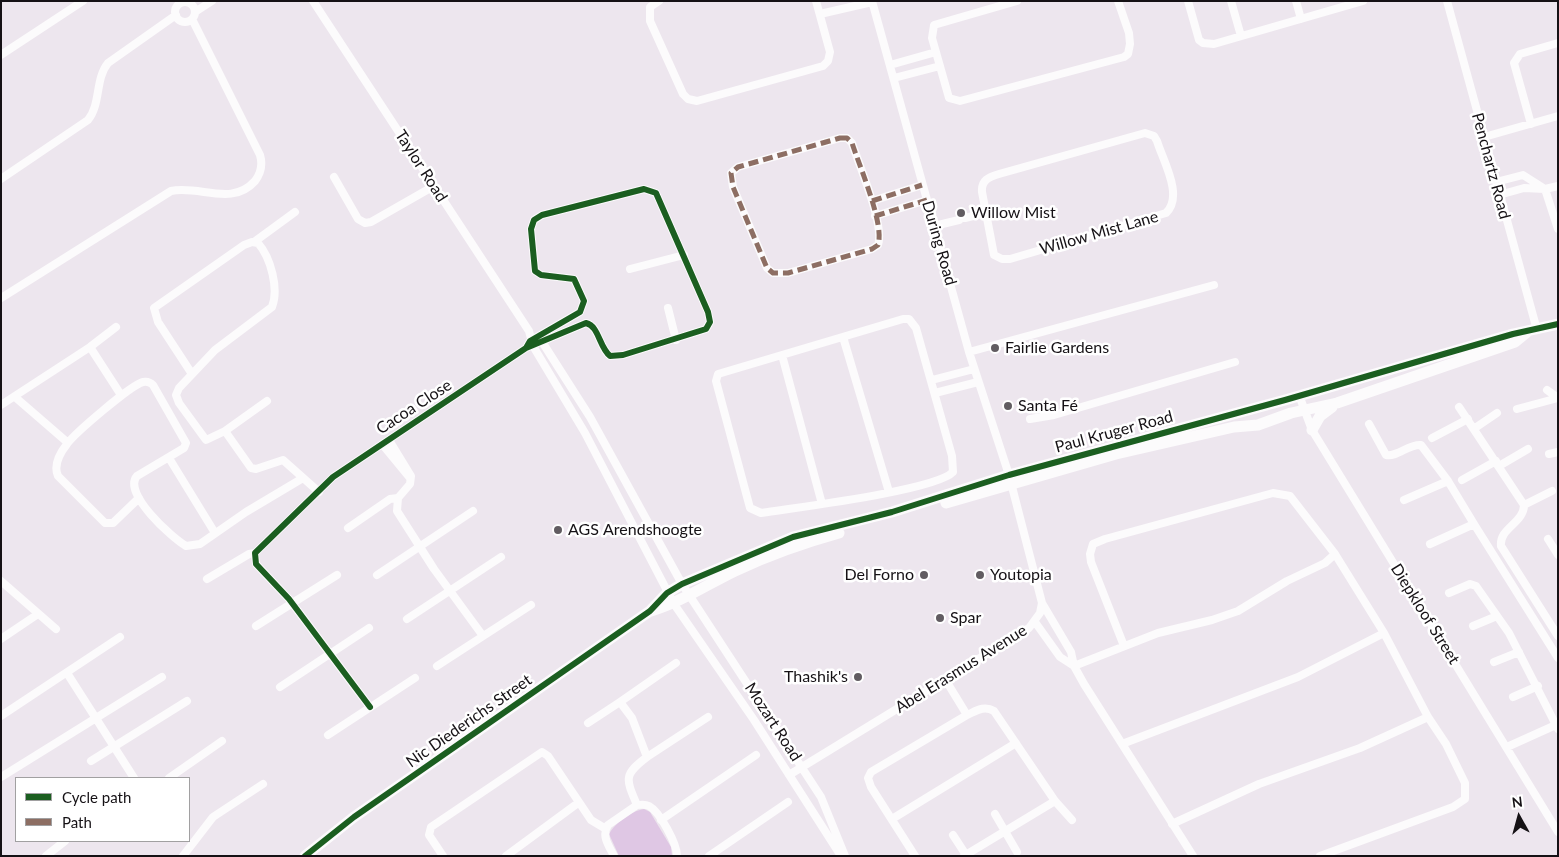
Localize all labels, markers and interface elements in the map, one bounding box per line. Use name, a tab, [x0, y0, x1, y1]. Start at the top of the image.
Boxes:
street label: Penchartz Road	[1468, 111, 1514, 221]
street label: Taylor Road	[391, 126, 451, 206]
street label: During Road	[918, 198, 960, 288]
place label: Willow Mist	[971, 203, 1056, 223]
marker: Willow Mist	[955, 207, 967, 219]
street label: Willow Mist Lane	[1038, 207, 1160, 259]
place label: Fairlie Gardens	[1005, 338, 1109, 358]
marker: Fairlie Gardens	[989, 342, 1001, 354]
street label: Cacoa Close	[373, 375, 455, 439]
place label: Santa Fé	[1018, 396, 1078, 416]
marker: Santa Fé	[1002, 400, 1014, 412]
street label: Paul Kruger Road	[1053, 407, 1175, 457]
place label: AGS Arendshoogte	[568, 520, 702, 540]
marker: AGS Arendshoogte	[552, 524, 564, 536]
street label: Diepkloof Street	[1386, 560, 1464, 668]
place label: Del Forno	[844, 565, 914, 585]
place label: Youtopia	[990, 565, 1052, 585]
marker: Del Forno	[918, 569, 930, 581]
marker: Youtopia	[974, 569, 986, 581]
place label: Spar	[950, 608, 981, 628]
marker: Spar	[934, 612, 946, 624]
street label: Abel Erasmus Avenue	[892, 621, 1030, 717]
place label: Thashik's	[784, 667, 848, 687]
street label: Nic Diederichs Street	[403, 670, 535, 772]
marker: Thashik's	[852, 671, 864, 683]
street label: Mozart Road	[740, 679, 806, 765]
legend	[15, 777, 190, 842]
text: Cycle path	[62, 788, 131, 806]
north arrow	[1494, 792, 1544, 842]
text: N	[1511, 793, 1523, 811]
text: Path	[62, 813, 92, 831]

